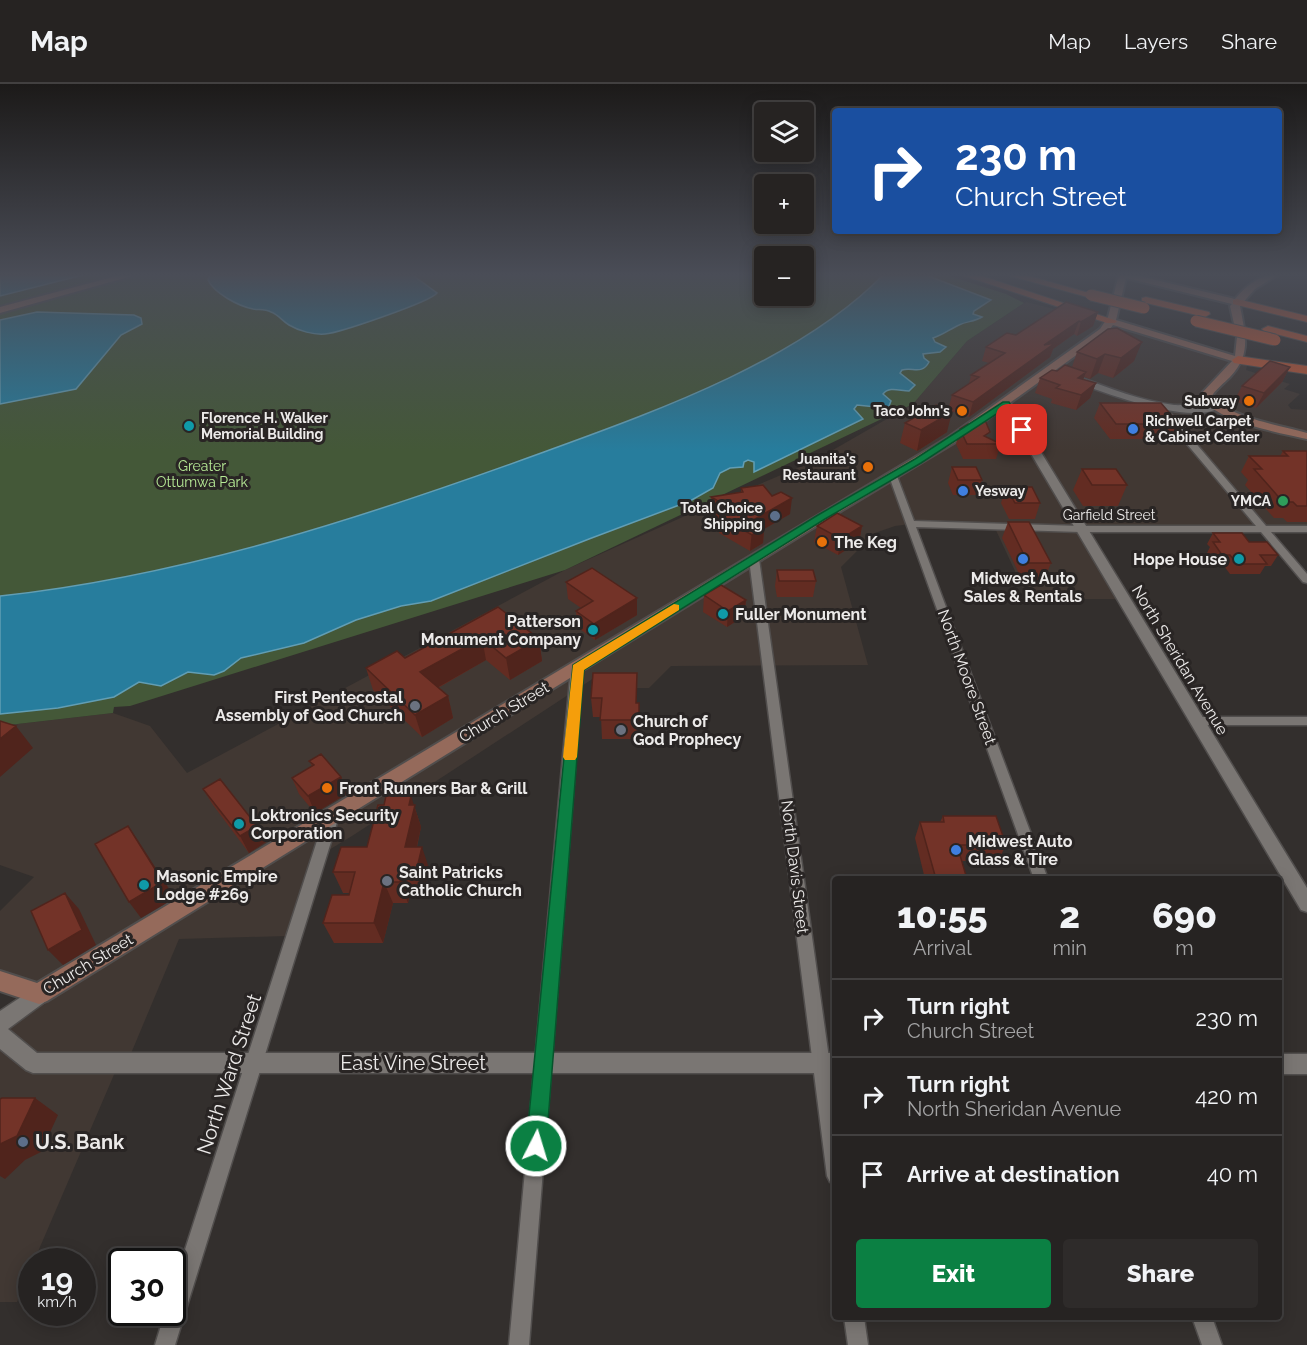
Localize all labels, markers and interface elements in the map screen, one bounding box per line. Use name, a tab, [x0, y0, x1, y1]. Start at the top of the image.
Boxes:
text: Map	[30, 25, 88, 58]
text: Map	[1048, 29, 1091, 54]
text: Layers	[1124, 29, 1188, 54]
text: Share	[1221, 29, 1277, 54]
map controls	[754, 102, 814, 306]
button: layers	[754, 102, 814, 162]
text: 230 m	[955, 131, 1077, 180]
icon: right	[856, 132, 934, 210]
button: +	[754, 174, 814, 234]
text: Church Street	[955, 181, 1127, 212]
button: −	[754, 246, 814, 306]
place label: Subway	[1184, 393, 1237, 409]
marker: Subway	[1242, 394, 1256, 408]
place label: Taco John's	[873, 403, 950, 419]
marker: Taco John's	[955, 404, 969, 418]
pin	[996, 404, 1047, 455]
place label: Florence H. Walker Memorial Building	[201, 410, 328, 442]
icon: arrive	[1005, 413, 1038, 446]
place label: Richwell Carpet & Cabinet Center	[1145, 413, 1260, 445]
marker: Florence H. Walker Memorial Building	[182, 419, 196, 433]
marker: Richwell Carpet & Cabinet Center	[1126, 422, 1140, 436]
place label: Juanita's Restaurant	[782, 451, 857, 483]
park label: Greater Ottumwa Park	[156, 458, 249, 490]
marker: Juanita's Restaurant	[861, 460, 875, 474]
place label: Yesway	[975, 483, 1025, 499]
marker: Yesway	[956, 484, 970, 498]
place label: YMCA	[1231, 493, 1272, 509]
marker: YMCA	[1276, 494, 1290, 508]
place label: Total Choice Shipping	[680, 500, 764, 532]
street label: Garfield Street	[1063, 507, 1156, 523]
marker: Total Choice Shipping	[768, 509, 782, 523]
place label: The Keg	[834, 533, 897, 552]
marker: The Keg	[815, 535, 829, 549]
place label: Hope House	[1133, 550, 1227, 569]
marker: Midwest Auto Sales & Rentals	[1016, 552, 1030, 566]
marker: Hope House	[1232, 552, 1246, 566]
place label: Midwest Auto Sales & Rentals	[964, 569, 1082, 606]
street label: North Sheridan Avenue	[1128, 582, 1232, 738]
place label: Fuller Monument	[735, 605, 866, 624]
marker: Fuller Monument	[716, 607, 730, 621]
street label: North Moore Street	[934, 607, 1000, 748]
place label: Patterson Monument Company	[421, 612, 581, 649]
marker: Patterson Monument Company	[586, 623, 600, 637]
street label: Church Street	[456, 677, 553, 746]
place label: First Pentecostal Assembly of God Church	[215, 688, 404, 725]
marker: First Pentecostal Assembly of God Church	[408, 699, 422, 713]
place label: Church of God Prophecy	[633, 712, 741, 749]
marker: Church of God Prophecy	[614, 723, 628, 737]
place label: Front Runners Bar & Grill	[339, 779, 528, 798]
marker: Front Runners Bar & Grill	[320, 781, 334, 795]
street label: North Davis Street	[777, 799, 813, 935]
place label: Loktronics Security Corporation	[251, 806, 399, 843]
marker: Loktronics Security Corporation	[232, 817, 246, 831]
place label: Midwest Auto Glass & Tire	[968, 832, 1073, 869]
marker: Midwest Auto Glass & Tire	[949, 843, 963, 857]
place label: Saint Patricks Catholic Church	[399, 863, 522, 900]
place label: Masonic Empire Lodge #269	[156, 867, 278, 904]
marker: Saint Patricks Catholic Church	[380, 874, 394, 888]
marker: Masonic Empire Lodge #269	[137, 878, 151, 892]
text: 10:55	[897, 894, 988, 936]
text: 2	[1059, 894, 1080, 936]
text: 690	[1152, 894, 1217, 936]
street label: Church Street	[40, 929, 137, 998]
text: Arrival	[913, 936, 972, 960]
text: min	[1053, 936, 1087, 960]
text: m	[1175, 936, 1194, 960]
street label: North Ward Street	[192, 990, 266, 1157]
text: Turn right	[907, 993, 1010, 1019]
icon: right	[856, 1002, 889, 1035]
text: 230 m	[1195, 1005, 1258, 1031]
text: Church Street	[907, 1019, 1034, 1043]
street label: East Vine Street	[340, 1051, 486, 1075]
text: Turn right	[907, 1071, 1010, 1097]
icon: right	[856, 1080, 889, 1113]
text: 420 m	[1195, 1083, 1258, 1109]
text: North Sheridan Avenue	[907, 1097, 1121, 1121]
position arrow	[504, 1114, 568, 1178]
place label: U.S. Bank	[35, 1130, 125, 1154]
marker: U.S. Bank	[16, 1135, 30, 1149]
icon: arrive	[856, 1158, 889, 1191]
text: Arrive at destination	[907, 1161, 1120, 1187]
text: 40 m	[1207, 1161, 1258, 1187]
button: Exit	[856, 1239, 1051, 1308]
button: Share	[1063, 1239, 1258, 1308]
speed limit sign: 30	[108, 1248, 186, 1326]
text: 19	[41, 1262, 73, 1297]
text: km/h	[37, 1293, 77, 1311]

